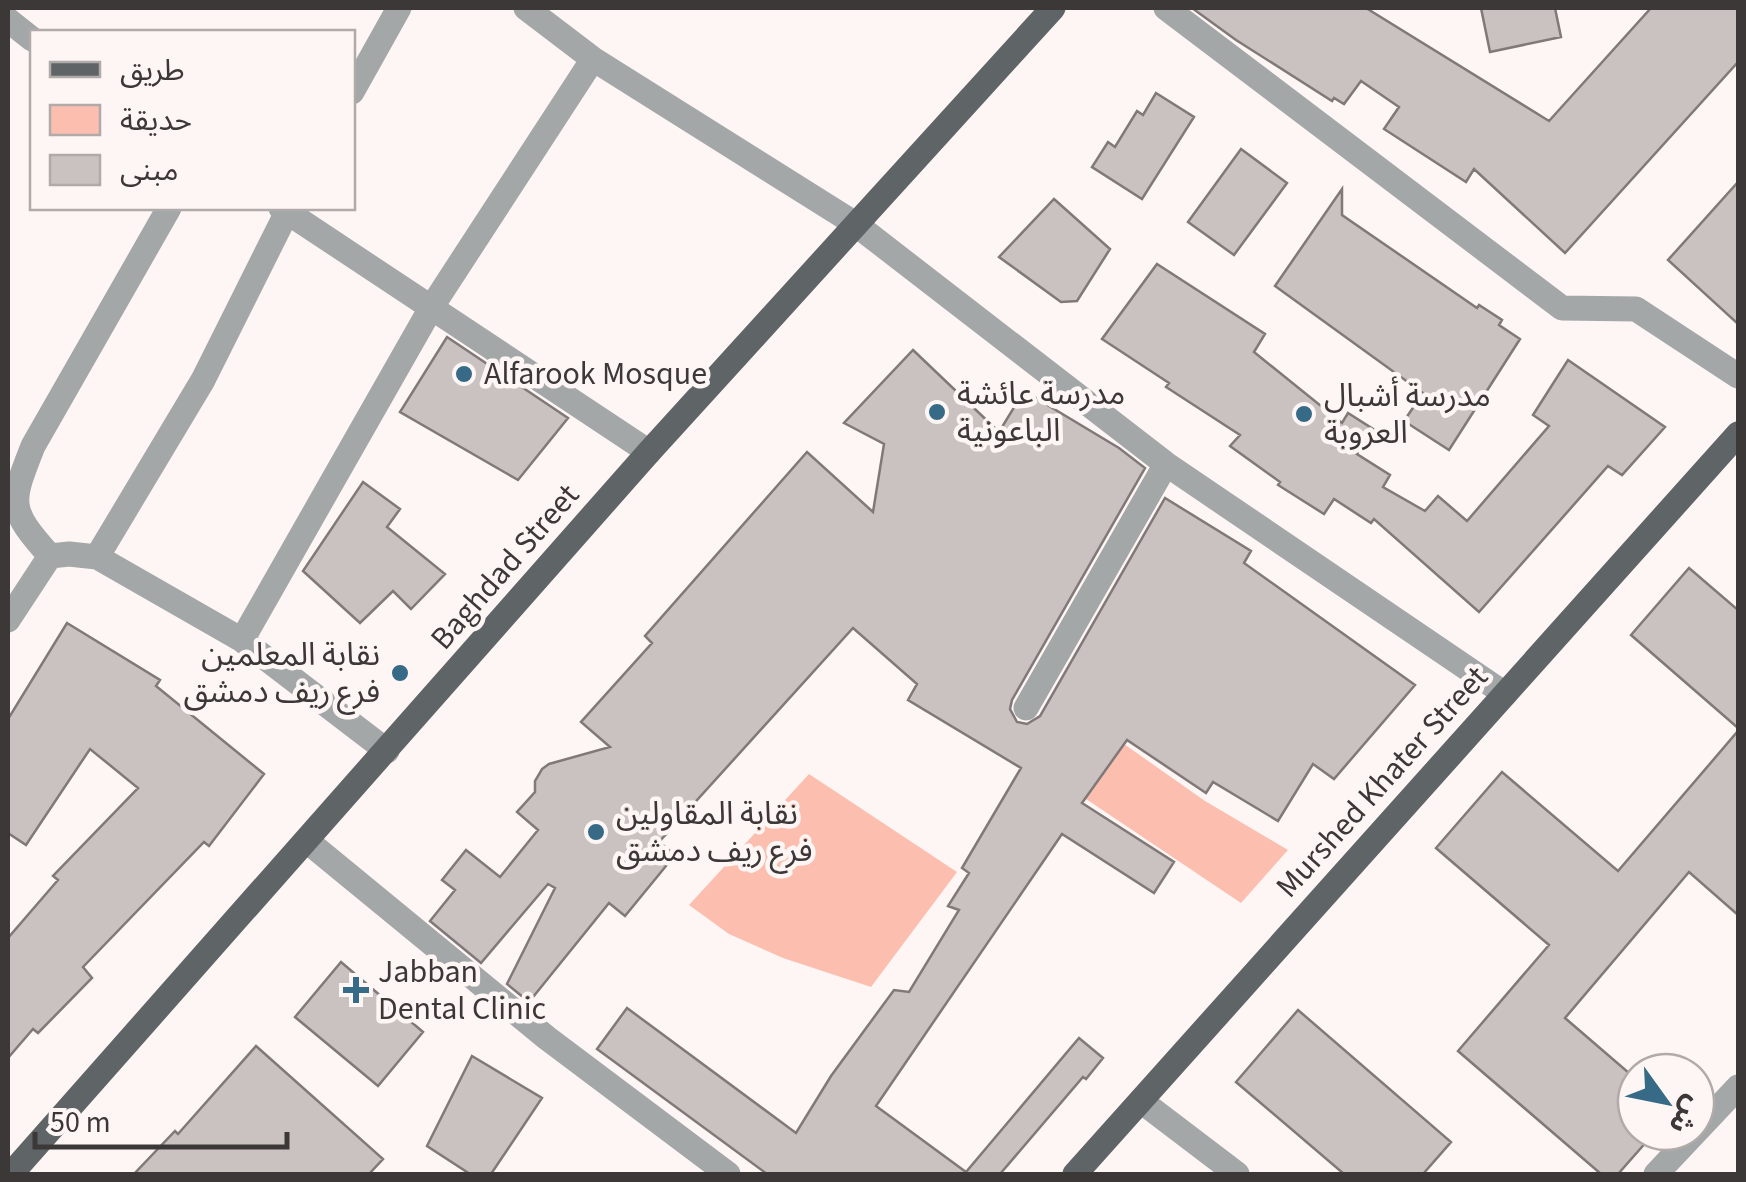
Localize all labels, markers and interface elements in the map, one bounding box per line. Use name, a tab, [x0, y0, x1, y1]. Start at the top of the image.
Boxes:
legend	[30, 30, 355, 210]
text: طريق	[120, 49, 185, 92]
text: حديقة	[120, 99, 192, 142]
text: مبنى	[120, 149, 178, 192]
place label: Alfarook Mosque	[484, 351, 707, 397]
marker: Alfarook Mosque	[453, 363, 475, 385]
place label: مدرسة عائشة الباعونية	[957, 371, 1125, 454]
place label: مدرسة أشبال العروبة	[1324, 373, 1491, 456]
marker: مدرسة عائشة الباعونية	[926, 401, 948, 423]
marker: مدرسة أشبال العروبة	[1293, 403, 1315, 425]
street label: Baghdad Street	[420, 474, 590, 660]
place label: نقابة المعلمين فرع ريف دمشق	[183, 632, 380, 715]
street label: Murshed Khater Street	[1265, 656, 1499, 908]
marker: نقابة المعلمين فرع ريف دمشق	[389, 662, 411, 684]
place label: نقابة المقاولين فرع ريف دمشق	[616, 791, 813, 874]
marker: نقابة المقاولين فرع ريف دمشق	[585, 821, 607, 843]
place label: Jabban Dental Clinic	[378, 949, 546, 1032]
marker: Jabban Dental Clinic	[343, 977, 369, 1003]
north arrow	[1616, 1052, 1716, 1152]
scale bar	[35, 1087, 288, 1149]
text: ش	[1659, 1088, 1713, 1142]
text: 50 m	[50, 1101, 111, 1144]

